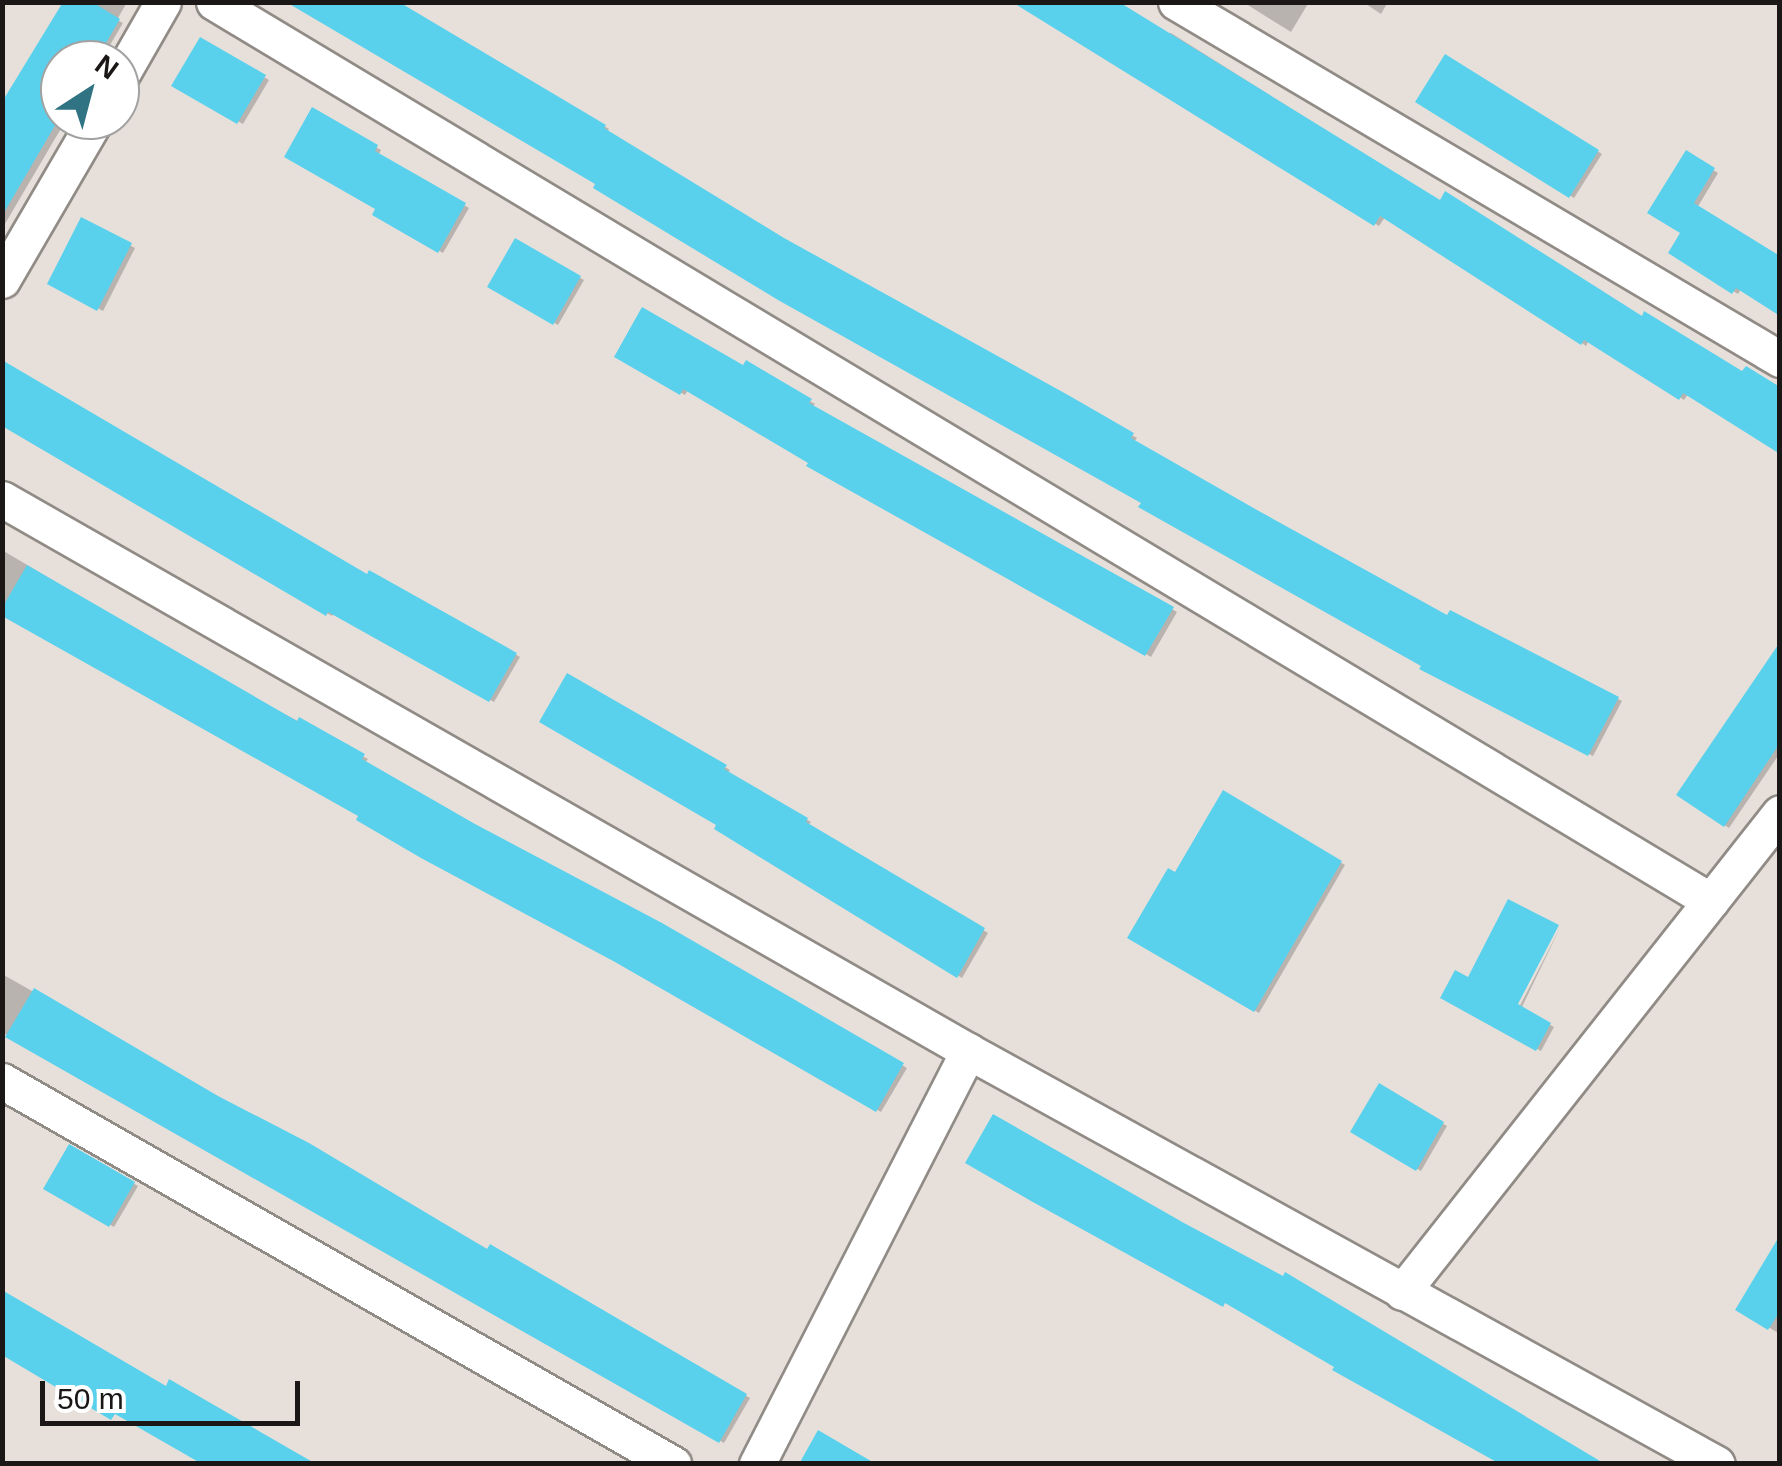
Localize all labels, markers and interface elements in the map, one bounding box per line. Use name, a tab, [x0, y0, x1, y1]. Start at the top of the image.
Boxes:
north arrow	[40, 40, 140, 140]
text: N	[89, 48, 124, 85]
scale bar	[45, 1361, 305, 1423]
text: 50 m	[57, 1382, 124, 1415]

